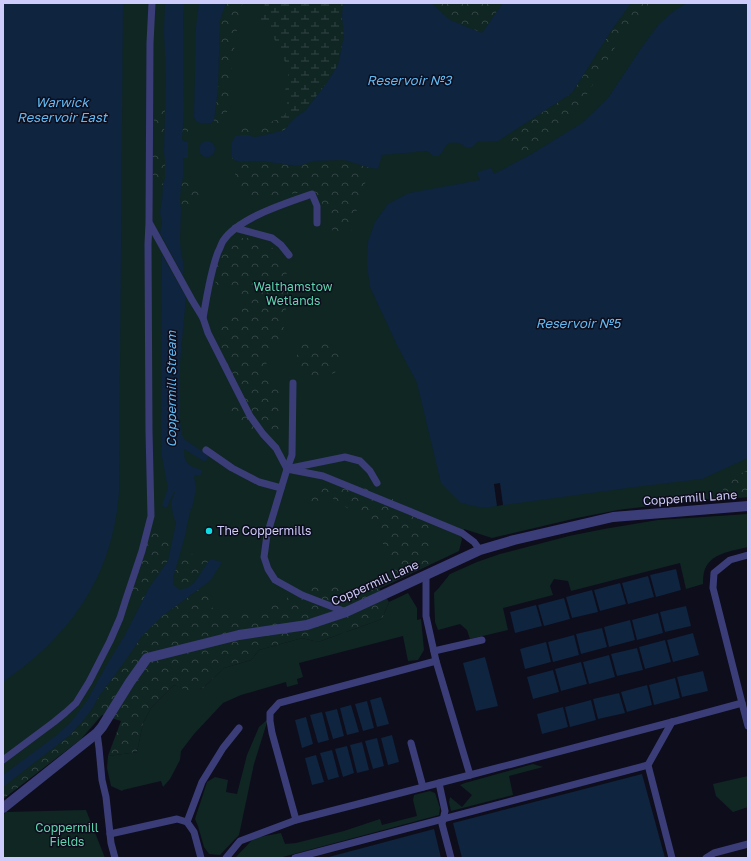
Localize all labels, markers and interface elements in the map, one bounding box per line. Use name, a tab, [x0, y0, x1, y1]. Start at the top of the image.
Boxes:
water label: Reservoir №3	[367, 72, 453, 88]
water label: Warwick Reservoir East	[17, 94, 109, 125]
park label: Walthamstow Wetlands	[254, 279, 333, 308]
water label: Reservoir №5	[536, 315, 622, 331]
water label: Coppermill Stream	[163, 330, 179, 447]
street label: Coppermill Lane	[642, 487, 738, 508]
place label: The Coppermills	[217, 523, 311, 538]
marker: The Coppermills	[204, 526, 214, 536]
street label: Coppermill Lane	[329, 556, 421, 609]
park label: Coppermill Fields	[35, 820, 99, 849]

